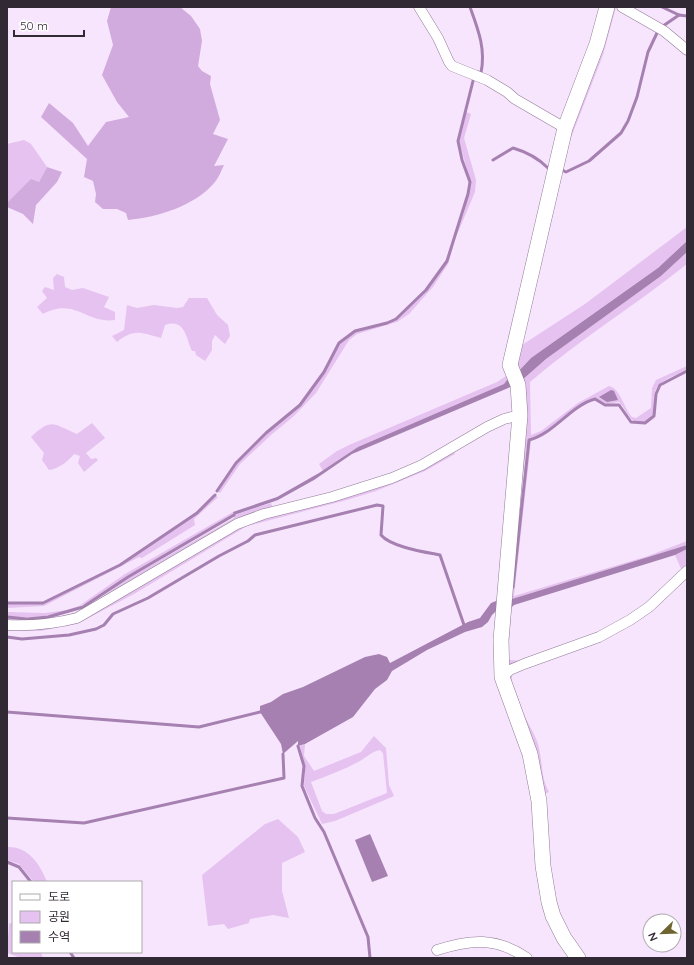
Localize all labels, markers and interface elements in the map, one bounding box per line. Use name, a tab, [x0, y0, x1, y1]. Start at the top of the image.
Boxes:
scale bar	[14, 12, 84, 38]
text: 50 m	[20, 18, 48, 33]
legend	[12, 881, 142, 953]
text: 도로	[48, 889, 70, 904]
text: 공원	[48, 909, 70, 924]
north arrow	[642, 913, 682, 953]
text: 수역	[48, 929, 70, 944]
text: N	[645, 930, 661, 943]

